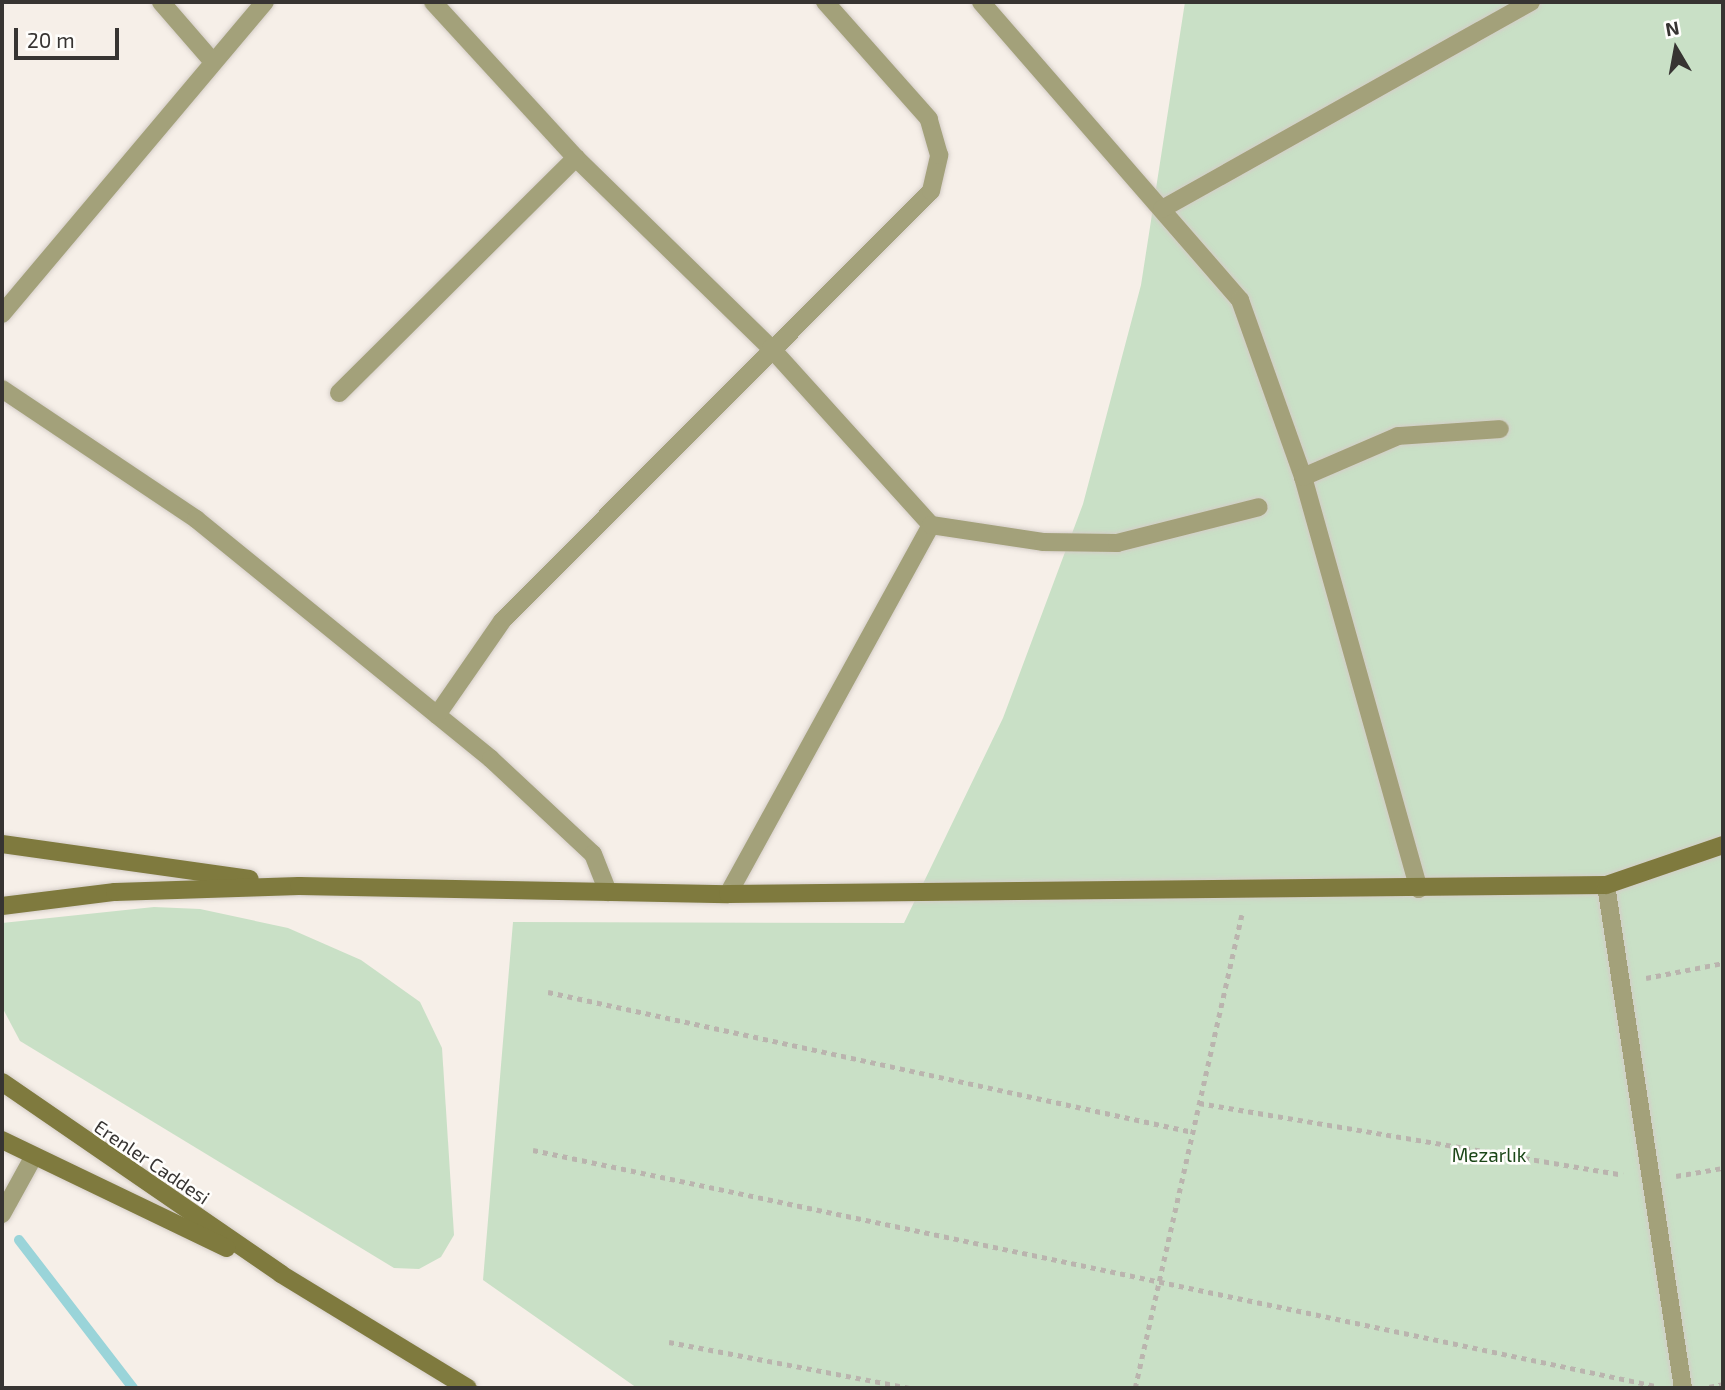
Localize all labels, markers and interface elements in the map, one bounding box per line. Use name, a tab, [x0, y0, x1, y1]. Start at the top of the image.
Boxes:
scale bar	[18, 14, 122, 58]
north arrow	[1641, 14, 1711, 84]
text: N	[1664, 15, 1681, 40]
text: 20 m	[27, 27, 75, 52]
street label: Erenler Caddesi	[90, 1115, 214, 1209]
park label: Mezarlık	[1452, 1144, 1526, 1166]

